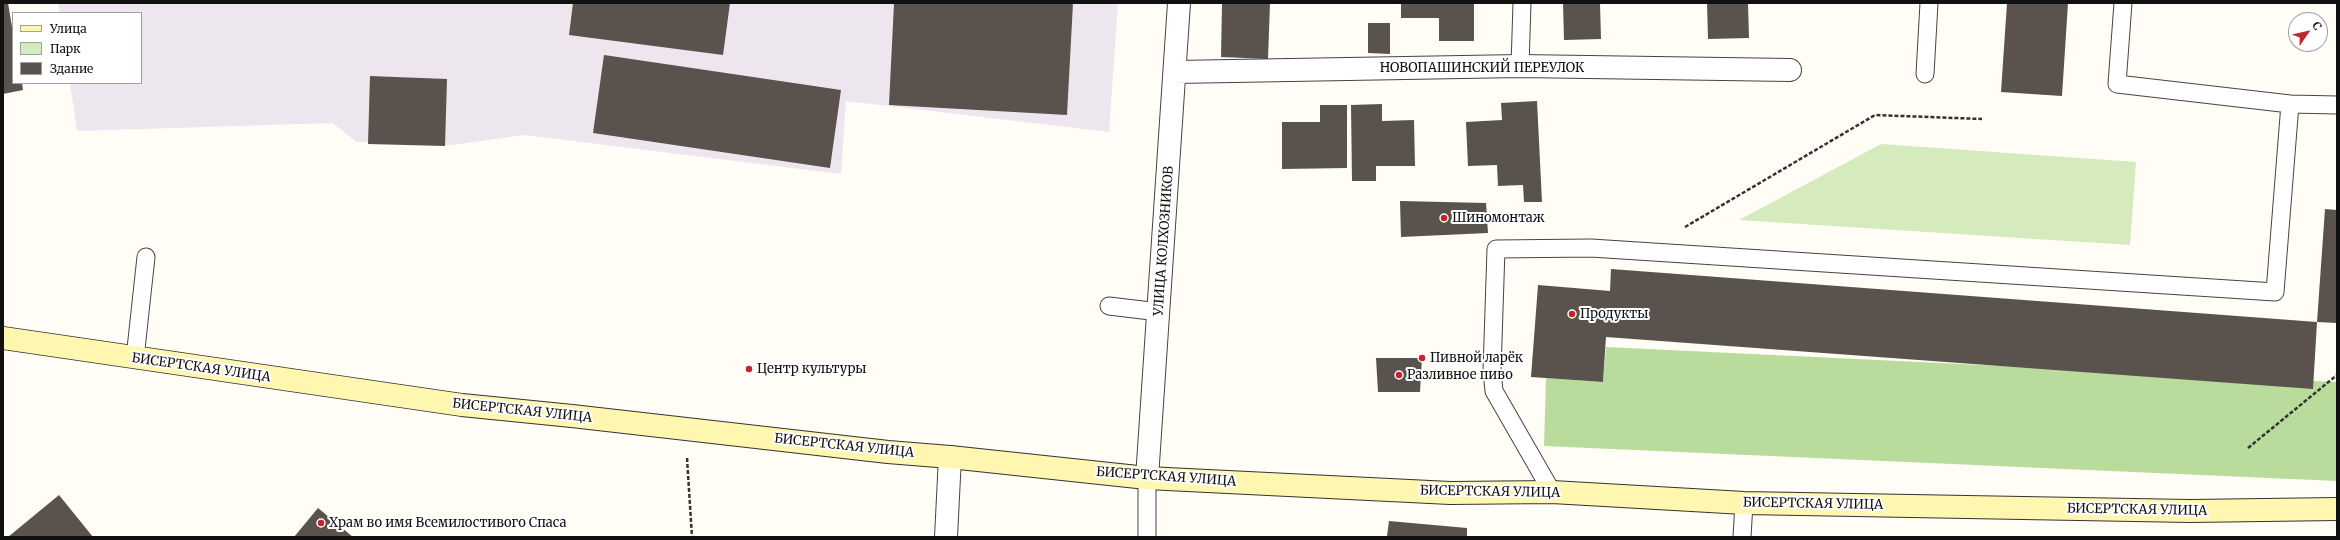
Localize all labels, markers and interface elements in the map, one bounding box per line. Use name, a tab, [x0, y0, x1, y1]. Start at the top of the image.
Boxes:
legend	[12, 12, 142, 84]
north arrow	[2288, 12, 2328, 52]
text: С	[2309, 19, 2325, 33]
text: Улица	[50, 21, 87, 36]
text: Парк	[50, 41, 81, 56]
street label: НОВОПАШИНСКИЙ ПЕРЕУЛОК	[1380, 60, 1584, 76]
text: Здание	[50, 61, 93, 76]
street label: УЛИЦА КОЛХОЗНИКОВ	[1151, 165, 1177, 317]
place label: Шиномонтаж	[1452, 210, 1545, 226]
marker: Шиномонтаж	[1439, 213, 1449, 223]
place label: Продукты	[1580, 306, 1648, 322]
marker: Продукты	[1567, 309, 1577, 319]
street label: БИСЕРТСКАЯ УЛИЦА	[130, 350, 272, 386]
place label: Пивной ларёк	[1430, 350, 1523, 366]
marker: Пивной ларёк	[1417, 353, 1427, 363]
place label: Центр культуры	[757, 361, 867, 377]
marker: Центр культуры	[744, 364, 754, 374]
place label: Разливное пиво	[1407, 367, 1513, 383]
marker: Разливное пиво	[1394, 370, 1404, 380]
street label: БИСЕРТСКАЯ УЛИЦА	[451, 396, 593, 426]
street label: БИСЕРТСКАЯ УЛИЦА	[773, 431, 915, 461]
street label: БИСЕРТСКАЯ УЛИЦА	[1095, 464, 1237, 490]
street label: БИСЕРТСКАЯ УЛИЦА	[1420, 483, 1560, 501]
street label: БИСЕРТСКАЯ УЛИЦА	[1743, 495, 1883, 513]
street label: БИСЕРТСКАЯ УЛИЦА	[2067, 501, 2207, 519]
place label: Храм во имя Всемилостивого Спаса	[329, 515, 566, 531]
marker: Храм во имя Всемилостивого Спаса	[316, 518, 326, 528]

